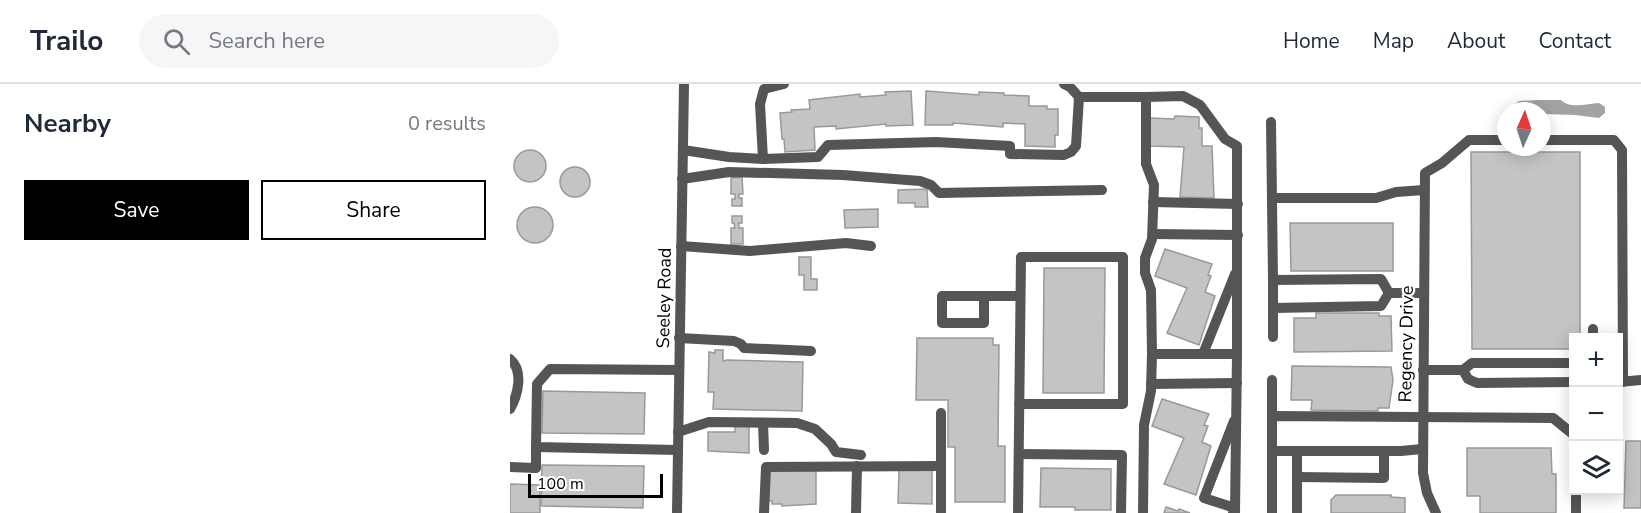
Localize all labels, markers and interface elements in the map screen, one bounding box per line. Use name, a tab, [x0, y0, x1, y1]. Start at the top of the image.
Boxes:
search box	[139, 14, 559, 68]
text: Trailo	[30, 22, 103, 60]
icon: search	[160, 25, 193, 58]
text: Search here	[208, 26, 325, 56]
text: Home	[1283, 27, 1340, 55]
text: Map	[1373, 27, 1414, 55]
text: About	[1447, 27, 1505, 55]
text: Contact	[1538, 27, 1611, 55]
north arrow	[1497, 102, 1551, 156]
text: Nearby	[24, 106, 111, 141]
text: 0 results	[408, 110, 486, 137]
button: Save	[24, 180, 249, 240]
button: Share	[261, 180, 486, 240]
street label: Seeley Road	[651, 247, 677, 349]
street label: Regency Drive	[1393, 285, 1419, 403]
map controls	[1569, 333, 1623, 495]
button: +	[1569, 333, 1623, 387]
button: −	[1569, 387, 1623, 441]
button: layers	[1569, 441, 1623, 495]
scale bar	[528, 471, 663, 498]
text: 100 m	[537, 473, 584, 495]

